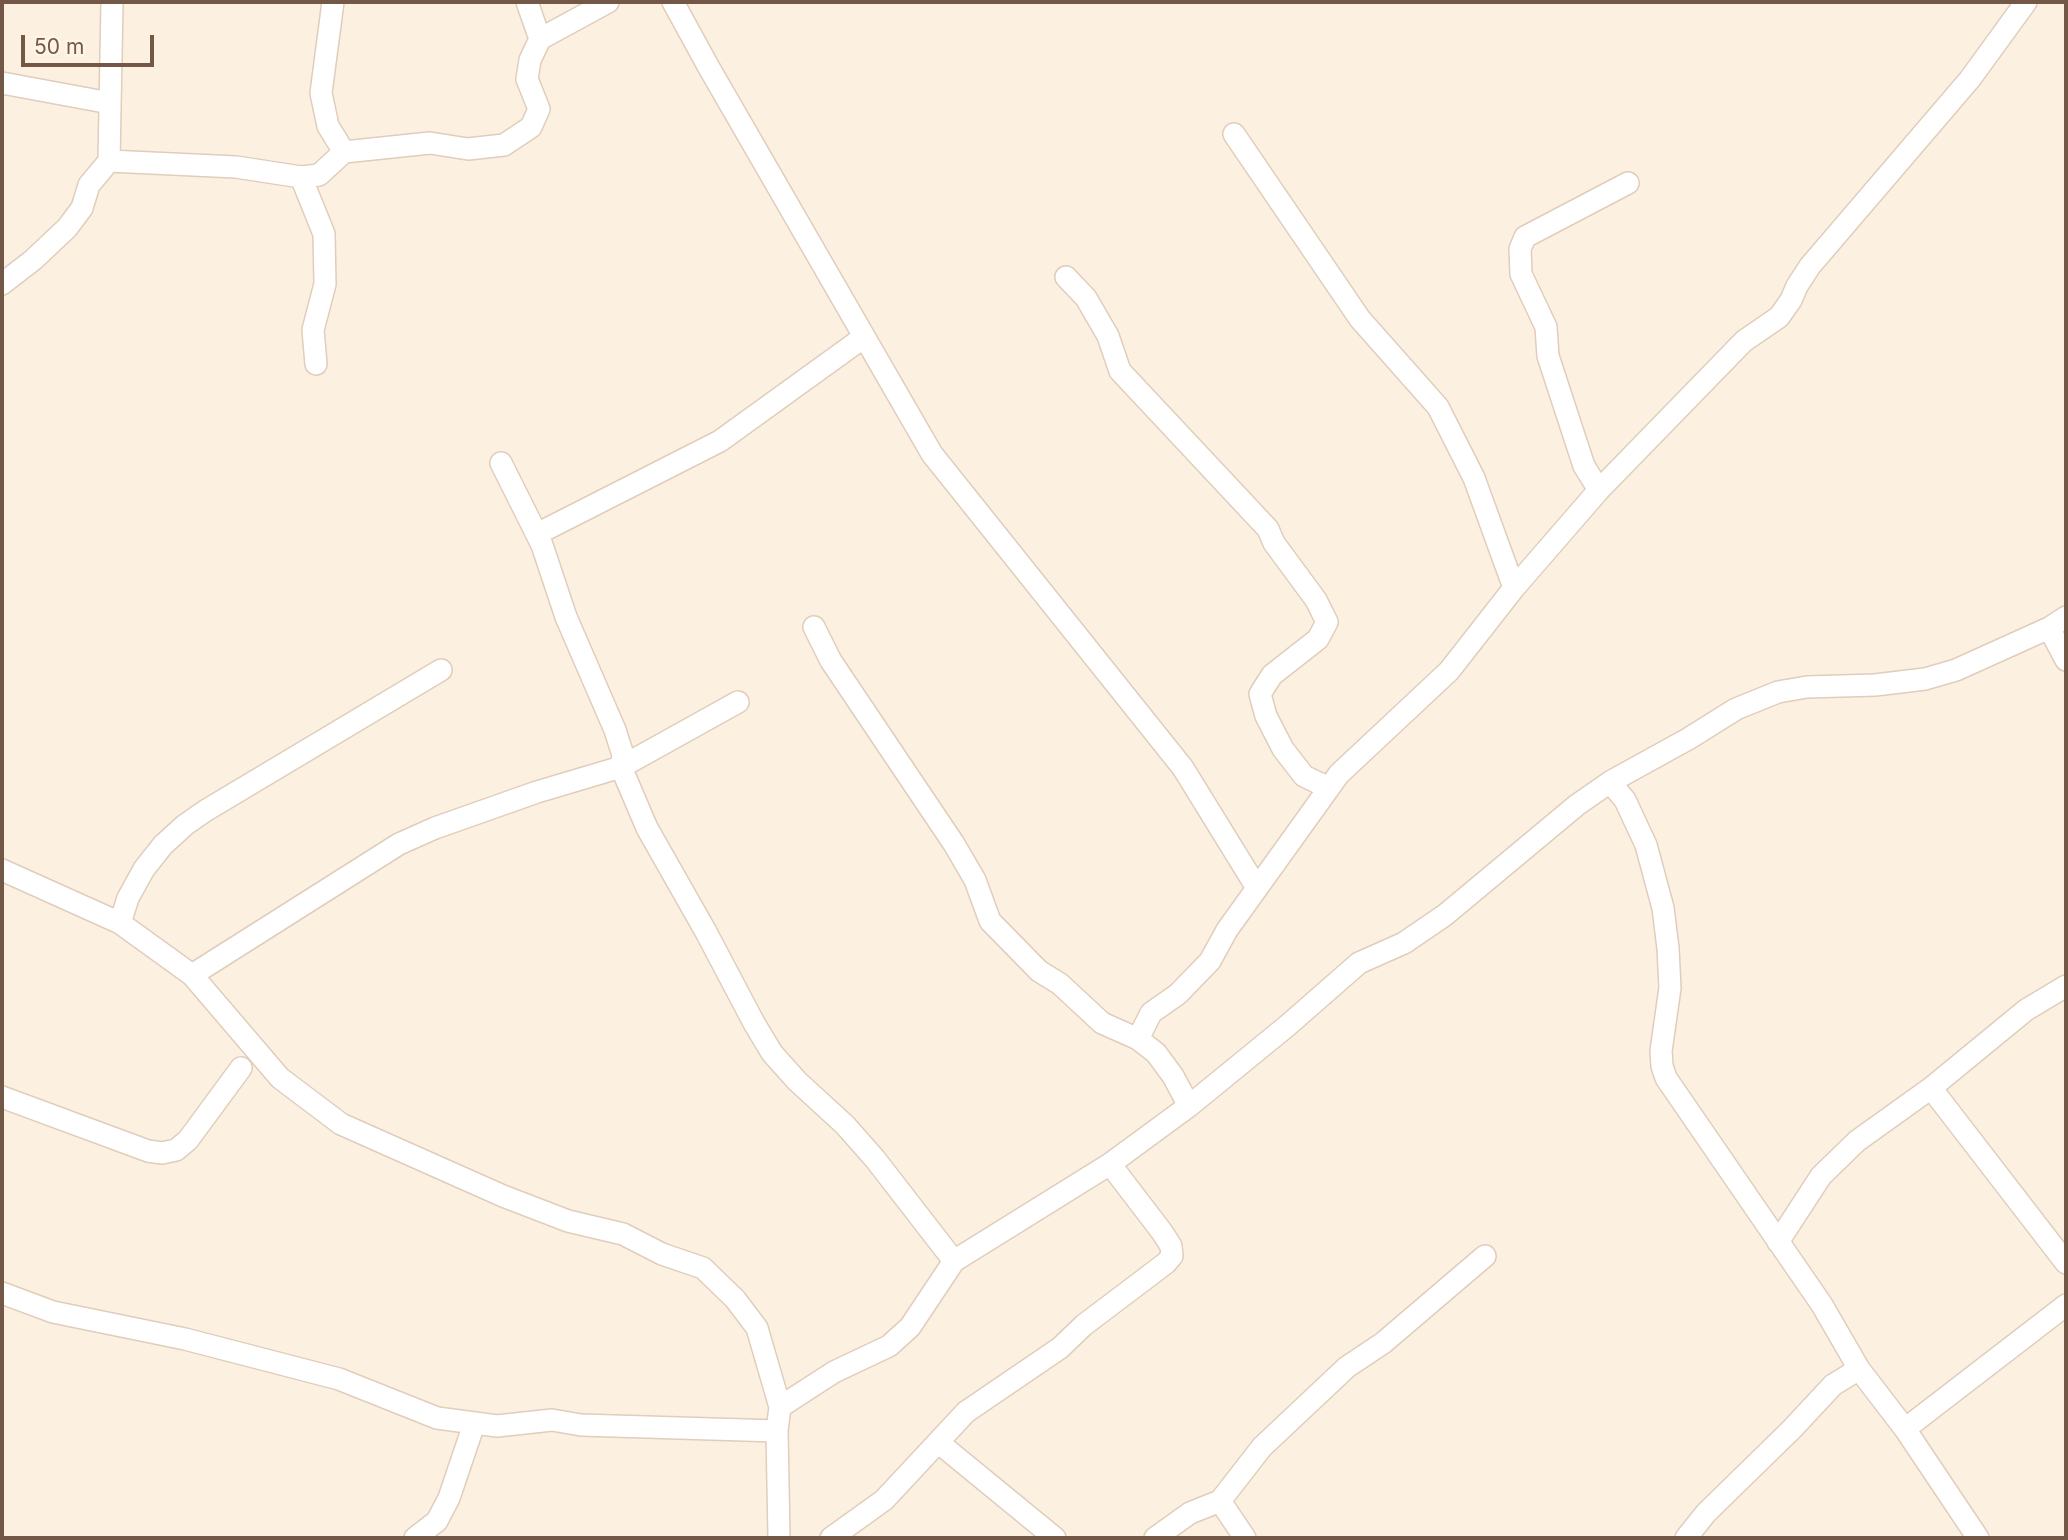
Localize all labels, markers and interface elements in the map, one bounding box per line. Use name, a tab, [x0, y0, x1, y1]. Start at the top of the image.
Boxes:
scale bar	[24, 21, 158, 65]
text: 50 m	[34, 34, 84, 59]

